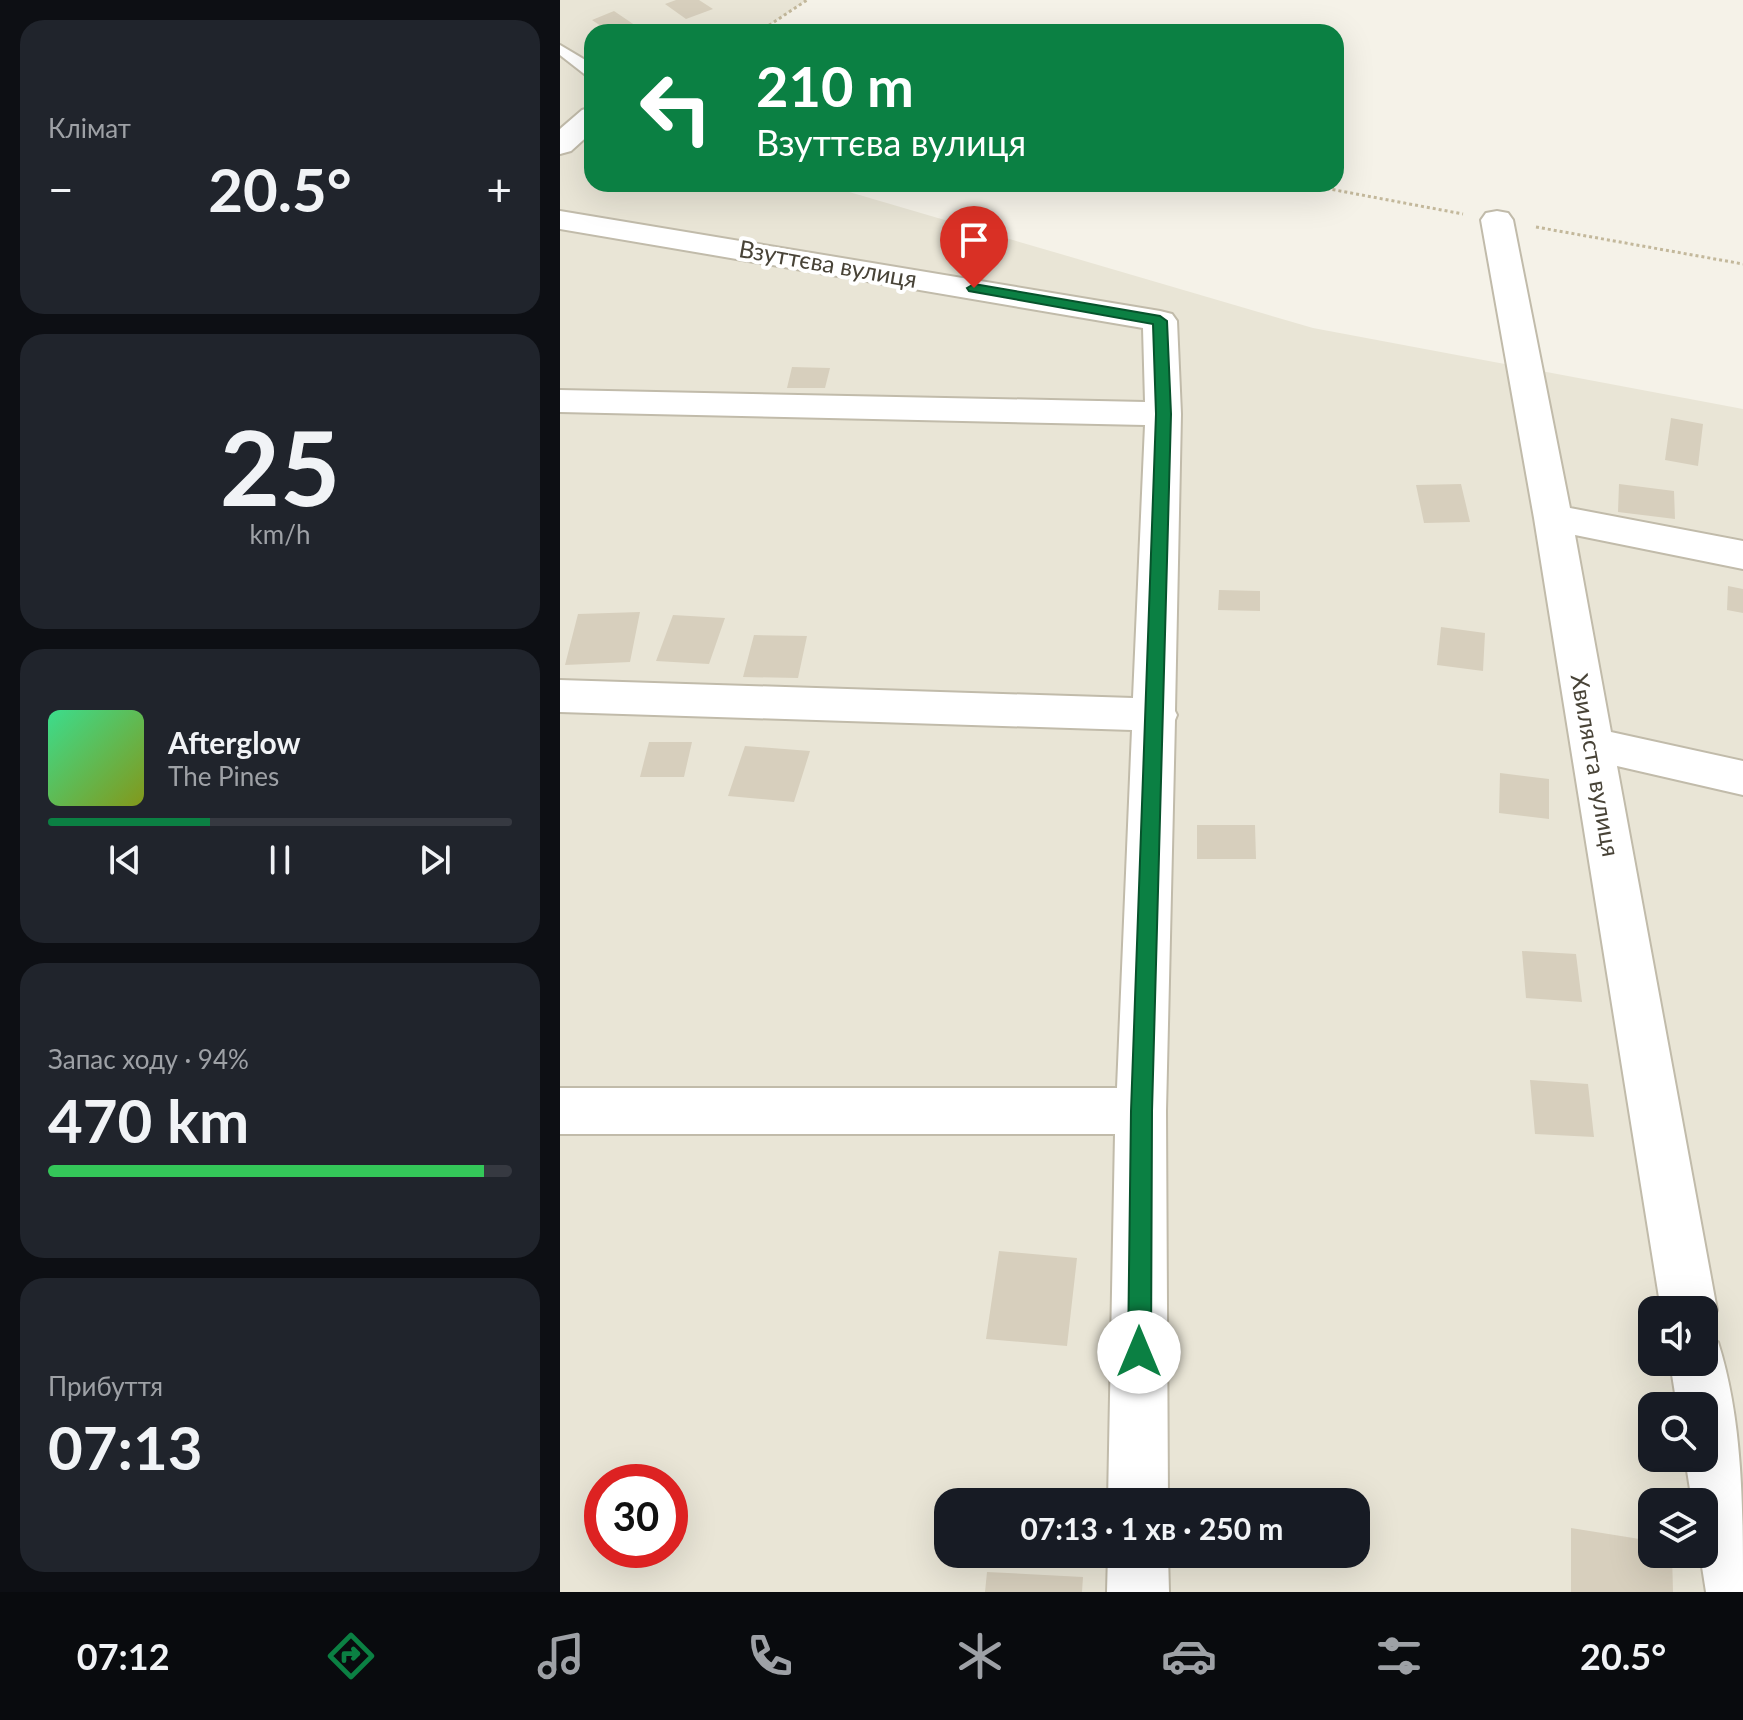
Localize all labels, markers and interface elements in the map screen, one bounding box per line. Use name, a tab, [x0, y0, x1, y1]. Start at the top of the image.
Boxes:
text: 210 m	[756, 52, 914, 119]
icon: left	[624, 56, 728, 160]
text: Клімат	[48, 112, 131, 144]
text: Взуттєва вулиця	[756, 120, 1026, 164]
text: 20.5°	[208, 153, 352, 225]
text: −	[48, 163, 74, 215]
text: +	[486, 163, 512, 215]
pin	[940, 206, 1008, 288]
icon: arrive	[952, 218, 996, 262]
street label: Взуттєва вулиця	[737, 233, 919, 293]
text: 25	[220, 403, 340, 528]
text: km/h	[250, 518, 310, 550]
street label: Хвиляста вулиця	[1566, 671, 1626, 859]
text: Afterglow	[168, 724, 301, 760]
text: The Pines	[168, 760, 279, 792]
icon: previous	[103, 838, 147, 882]
icon: pause	[258, 838, 302, 882]
icon: next	[413, 838, 457, 882]
text: Запас ходу · 94%	[48, 1043, 249, 1075]
text: 470 km	[48, 1084, 249, 1156]
map controls	[1638, 1296, 1718, 1568]
button: sound	[1638, 1296, 1718, 1376]
position arrow	[1097, 1310, 1181, 1394]
text: Прибуття	[48, 1370, 163, 1402]
button: search	[1638, 1392, 1718, 1472]
text: 07:13	[48, 1411, 203, 1483]
speed limit sign: 30	[584, 1464, 688, 1568]
button: layers	[1638, 1488, 1718, 1568]
text: 07:13 · 1 хв · 250 m	[1021, 1510, 1284, 1546]
icon: directions	[323, 1628, 379, 1684]
icon: music	[533, 1628, 589, 1684]
icon: phone	[742, 1628, 798, 1684]
icon: climate	[952, 1628, 1008, 1684]
icon: car	[1161, 1628, 1217, 1684]
icon: filters	[1371, 1628, 1427, 1684]
text: 07:12	[77, 1634, 170, 1678]
text: 20.5°	[1580, 1634, 1666, 1678]

